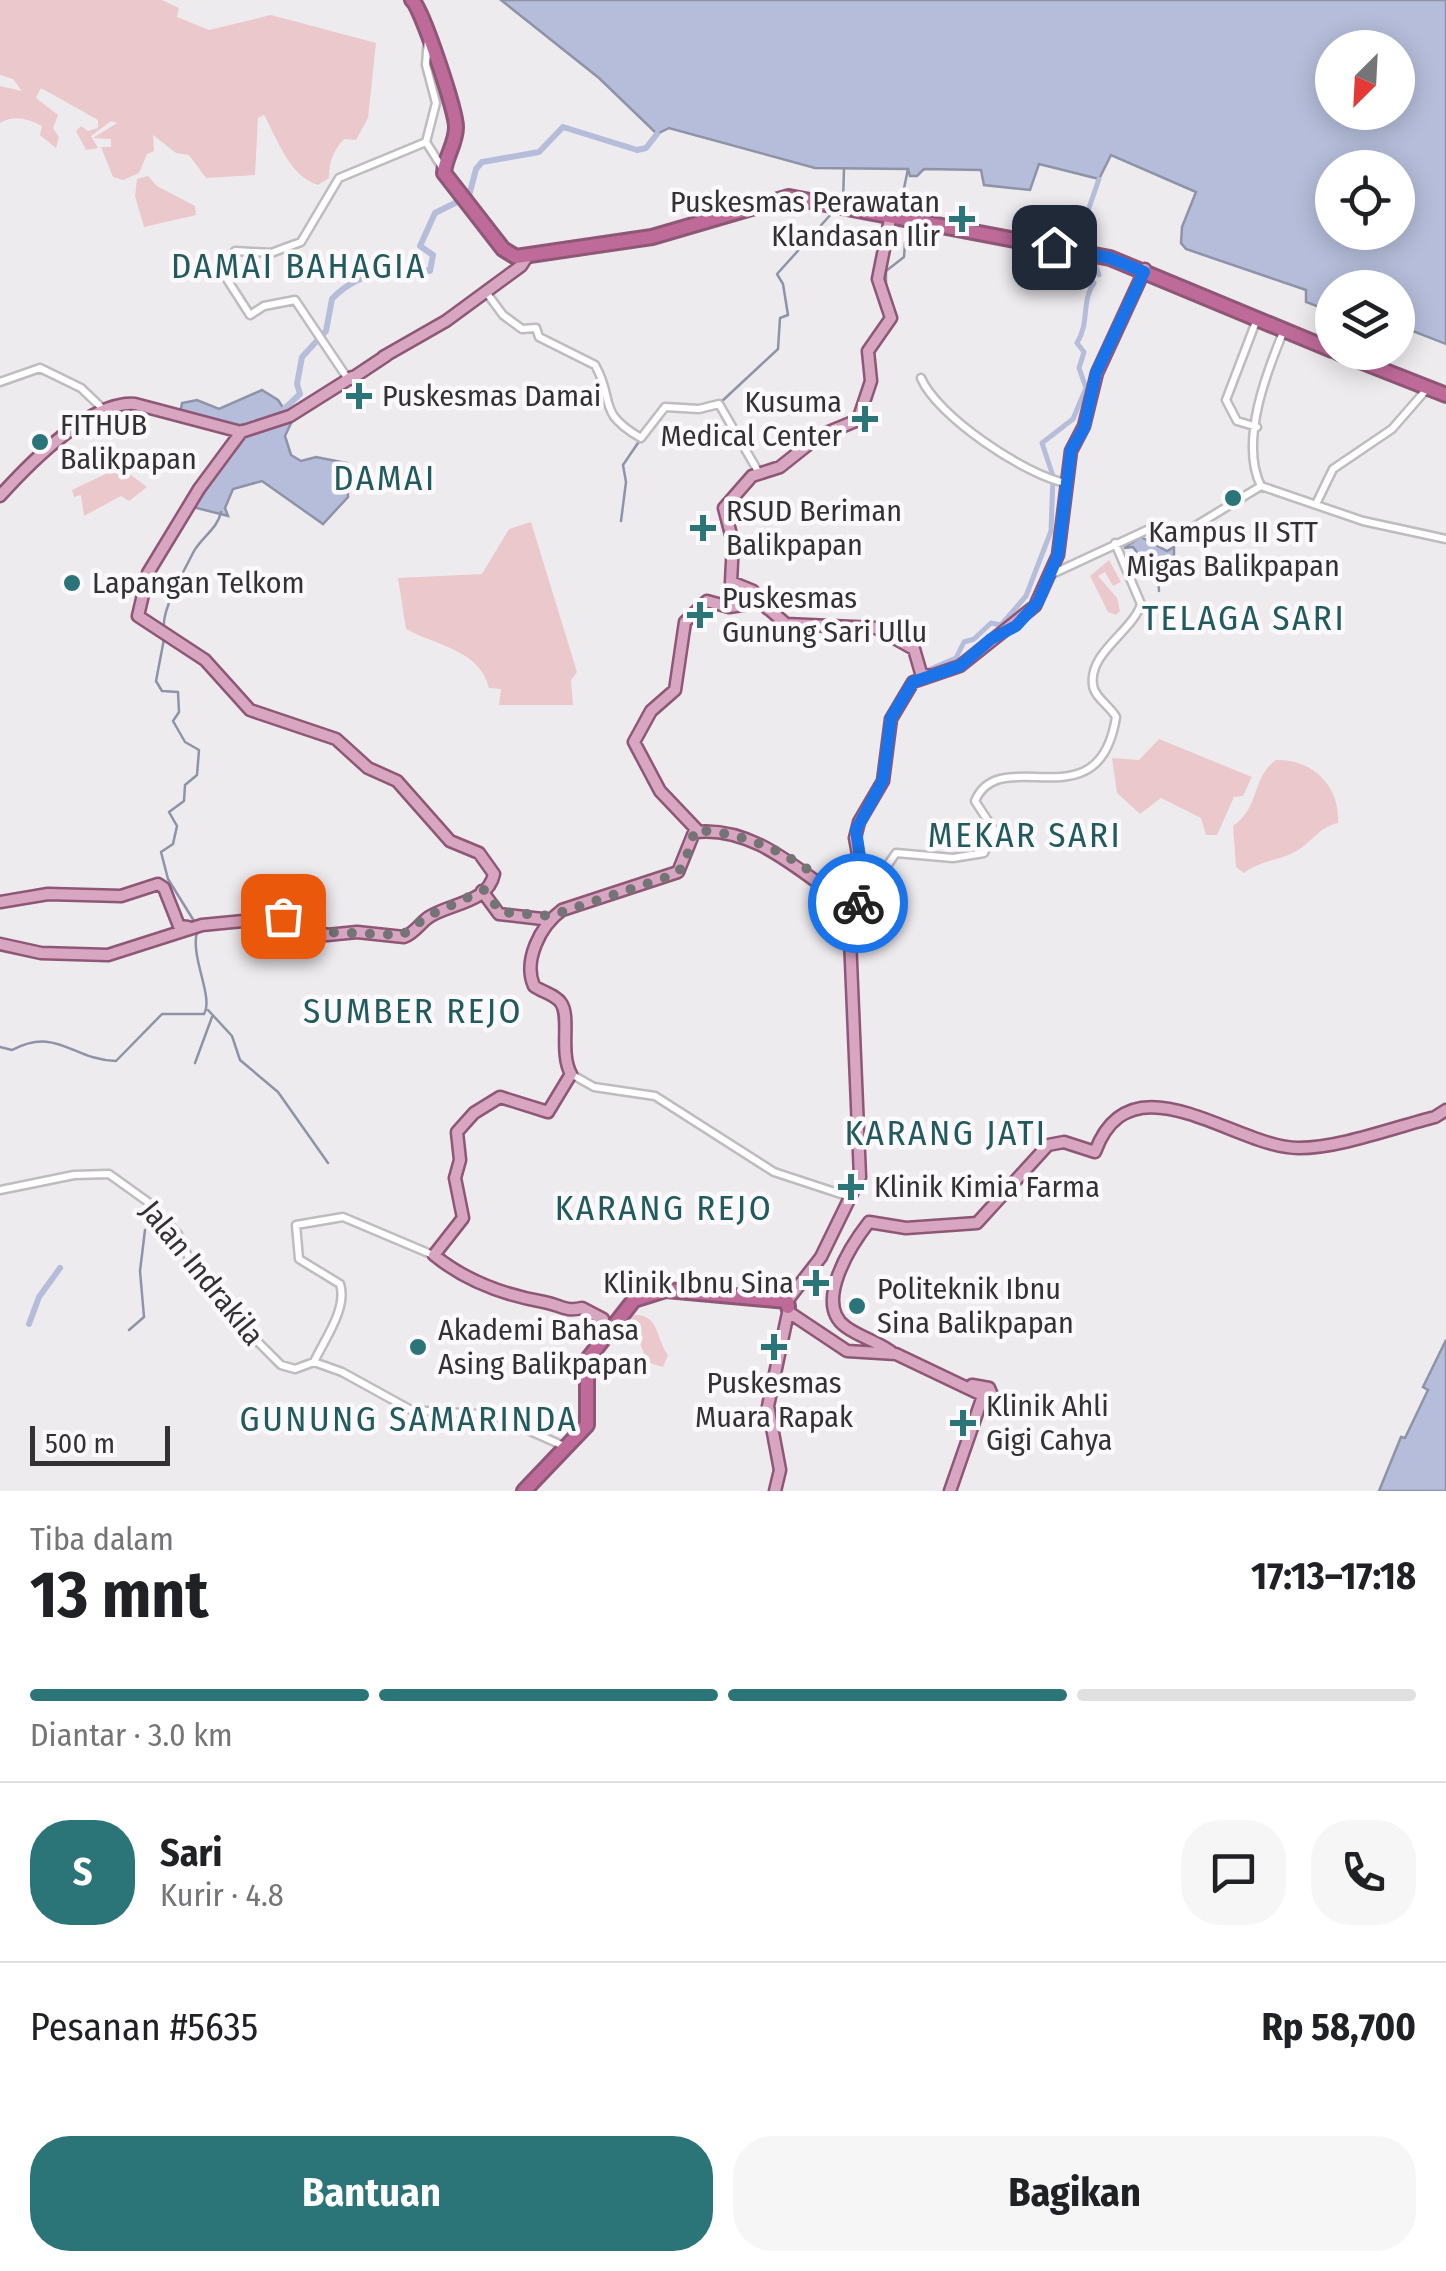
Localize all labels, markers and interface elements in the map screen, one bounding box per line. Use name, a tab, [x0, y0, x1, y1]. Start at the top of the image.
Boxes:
north arrow	[1315, 30, 1415, 130]
map controls	[1315, 30, 1415, 370]
button: locate	[1315, 150, 1415, 250]
place label: Puskesmas Perawatan Klandasan Ilir	[670, 184, 941, 254]
pin	[1012, 205, 1097, 290]
marker: Puskesmas Perawatan Klandasan Ilir	[949, 206, 975, 232]
icon: home	[1027, 220, 1082, 275]
district label: DAMAI BAHAGIA	[171, 245, 427, 287]
button: layers	[1315, 270, 1415, 370]
place label: Puskesmas Damai	[382, 378, 601, 414]
marker: Puskesmas Damai	[346, 383, 372, 409]
place label: Kusuma Medical Center	[660, 384, 843, 454]
marker: Kusuma Medical Center	[852, 406, 878, 432]
place label: FITHUB Balikpapan	[60, 407, 197, 477]
marker: FITHUB Balikpapan	[29, 431, 51, 453]
district label: DAMAI	[333, 457, 437, 499]
marker: Kampus II STT Migas Balikpapan	[1222, 487, 1244, 509]
place label: RSUD Beriman Balikpapan	[726, 493, 902, 563]
place label: Kampus II STT Migas Balikpapan	[1126, 514, 1340, 584]
marker: RSUD Beriman Balikpapan	[690, 515, 716, 541]
place label: Lapangan Telkom	[92, 565, 305, 601]
marker: Lapangan Telkom	[61, 572, 83, 594]
place label: Puskesmas Gunung Sari Ullu	[722, 580, 927, 650]
district label: TELAGA SARI	[1142, 597, 1346, 639]
marker: Puskesmas Gunung Sari Ullu	[687, 602, 713, 628]
district label: MEKAR SARI	[928, 814, 1122, 856]
courier	[808, 853, 908, 953]
pin	[241, 874, 326, 959]
icon: bike	[831, 876, 886, 931]
icon: bag	[256, 889, 311, 944]
district label: SUMBER REJO	[303, 990, 523, 1032]
district label: KARANG JATI	[844, 1112, 1048, 1154]
place label: Klinik Kimia Farma	[874, 1169, 1100, 1205]
marker: Klinik Kimia Farma	[838, 1174, 864, 1200]
district label: KARANG REJO	[555, 1187, 773, 1229]
street label: Jalan Indrakila	[133, 1193, 271, 1353]
place label: Klinik Ibnu Sina	[603, 1265, 794, 1301]
marker: Klinik Ibnu Sina	[803, 1270, 829, 1296]
place label: Politeknik Ibnu Sina Balikpapan	[877, 1271, 1074, 1341]
marker: Politeknik Ibnu Sina Balikpapan	[846, 1295, 868, 1317]
place label: Akademi Bahasa Asing Balikpapan	[438, 1312, 648, 1382]
marker: Puskesmas Muara Rapak	[761, 1334, 787, 1360]
marker: Akademi Bahasa Asing Balikpapan	[407, 1336, 429, 1358]
place label: Puskesmas Muara Rapak	[695, 1365, 853, 1435]
place label: Klinik Ahli Gigi Cahya	[986, 1388, 1112, 1458]
district label: GUNUNG SAMARINDA	[240, 1398, 578, 1440]
marker: Klinik Ahli Gigi Cahya	[950, 1410, 976, 1436]
scale bar	[30, 1421, 170, 1466]
text: 500 m	[45, 1427, 115, 1460]
text: Tiba dalam	[30, 1520, 174, 1558]
text: 17:13–17:18	[1251, 1553, 1416, 1599]
text: 13 mnt	[30, 1556, 208, 1634]
text: Diantar · 3.0 km	[30, 1716, 233, 1754]
button: chat	[1181, 1820, 1286, 1925]
button: phone	[1311, 1820, 1416, 1925]
text: Sari	[160, 1830, 222, 1876]
text: S	[73, 1849, 92, 1895]
text: Kurir · 4.8	[160, 1876, 284, 1914]
text: Pesanan #5635	[30, 2004, 258, 2050]
text: Rp 58,700	[1261, 2004, 1416, 2050]
button: Bantuan	[30, 2136, 713, 2251]
button: Bagikan	[733, 2136, 1416, 2251]

